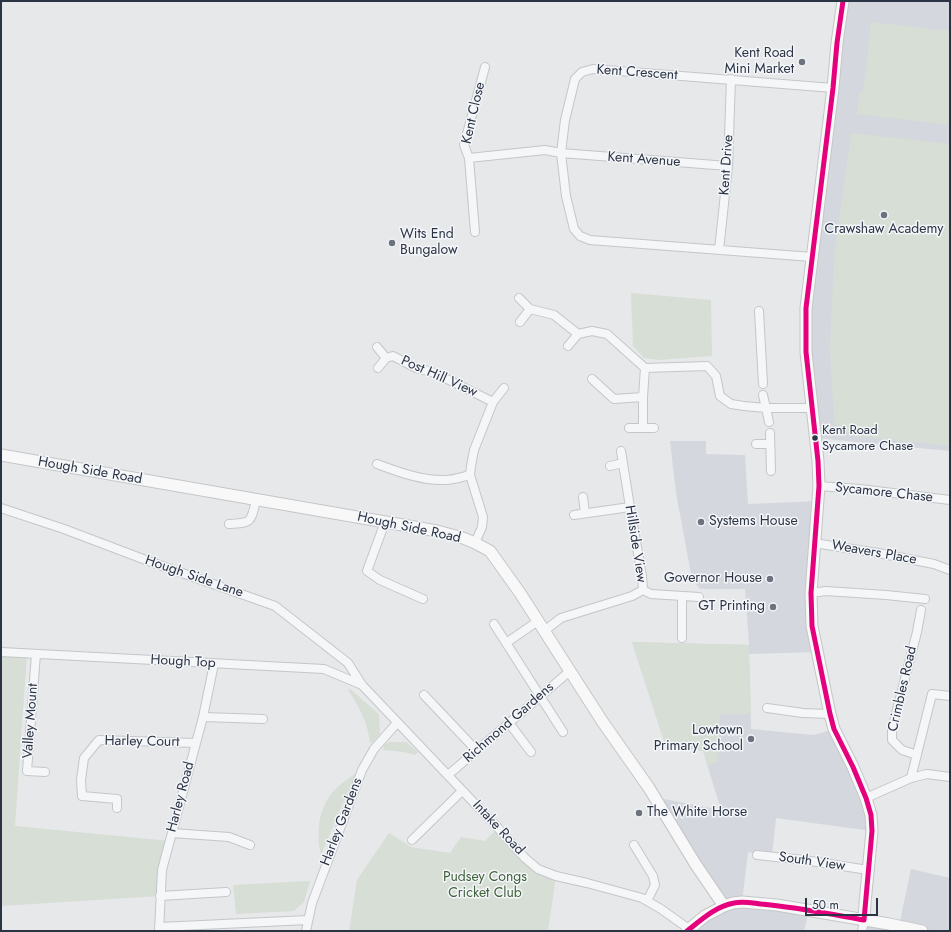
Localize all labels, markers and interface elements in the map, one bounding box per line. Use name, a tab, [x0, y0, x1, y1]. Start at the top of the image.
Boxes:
place label: Kent Road Mini Market	[724, 46, 794, 78]
marker: Kent Road Mini Market	[797, 57, 807, 67]
street label: Kent Crescent	[596, 62, 678, 84]
street label: Kent Close	[459, 80, 489, 146]
street label: Kent Drive	[717, 134, 737, 196]
street label: Kent Avenue	[607, 149, 681, 171]
marker: Crawshaw Academy	[879, 210, 889, 220]
place label: Crawshaw Academy	[825, 222, 943, 238]
place label: Wits End Bungalow	[400, 227, 457, 260]
marker: Wits End Bungalow	[387, 238, 397, 248]
street label: Post Hill View	[398, 353, 480, 401]
place label: Kent Road Sycamore Chase	[822, 423, 913, 454]
marker: Kent Road Sycamore Chase	[810, 433, 820, 443]
street label: Hough Side Road	[37, 454, 143, 488]
street label: Sycamore Chase	[834, 480, 934, 506]
street label: Hillside View	[621, 504, 649, 584]
street label: Hough Side Road	[356, 509, 462, 547]
place label: Systems House	[709, 514, 798, 530]
marker: Systems House	[696, 517, 706, 527]
street label: Weavers Place	[830, 537, 918, 569]
street label: Hough Side Lane	[143, 552, 245, 602]
place label: Governor House	[664, 571, 762, 587]
marker: Governor House	[765, 574, 775, 584]
place label: GT Printing	[698, 599, 765, 615]
marker: GT Printing	[768, 602, 778, 612]
street label: Crimbles Road	[885, 645, 921, 733]
street label: Hough Top	[150, 652, 216, 672]
street label: Richmond Gardens	[460, 679, 558, 767]
street label: Valley Mount	[20, 683, 42, 759]
place label: Lowtown Primary School	[654, 723, 743, 756]
street label: Harley Court	[104, 733, 180, 751]
marker: Lowtown Primary School	[746, 734, 756, 744]
street label: Harley Road	[164, 760, 198, 834]
street label: Harley Gardens	[318, 776, 366, 868]
street label: Intake Road	[469, 797, 527, 859]
place label: The White Horse	[647, 805, 747, 821]
marker: The White Horse	[634, 808, 644, 818]
street label: South View	[778, 849, 846, 875]
park label: Pudsey Congs Cricket Club	[443, 870, 527, 902]
scale bar	[807, 890, 880, 916]
text: 50 m	[812, 896, 839, 914]

